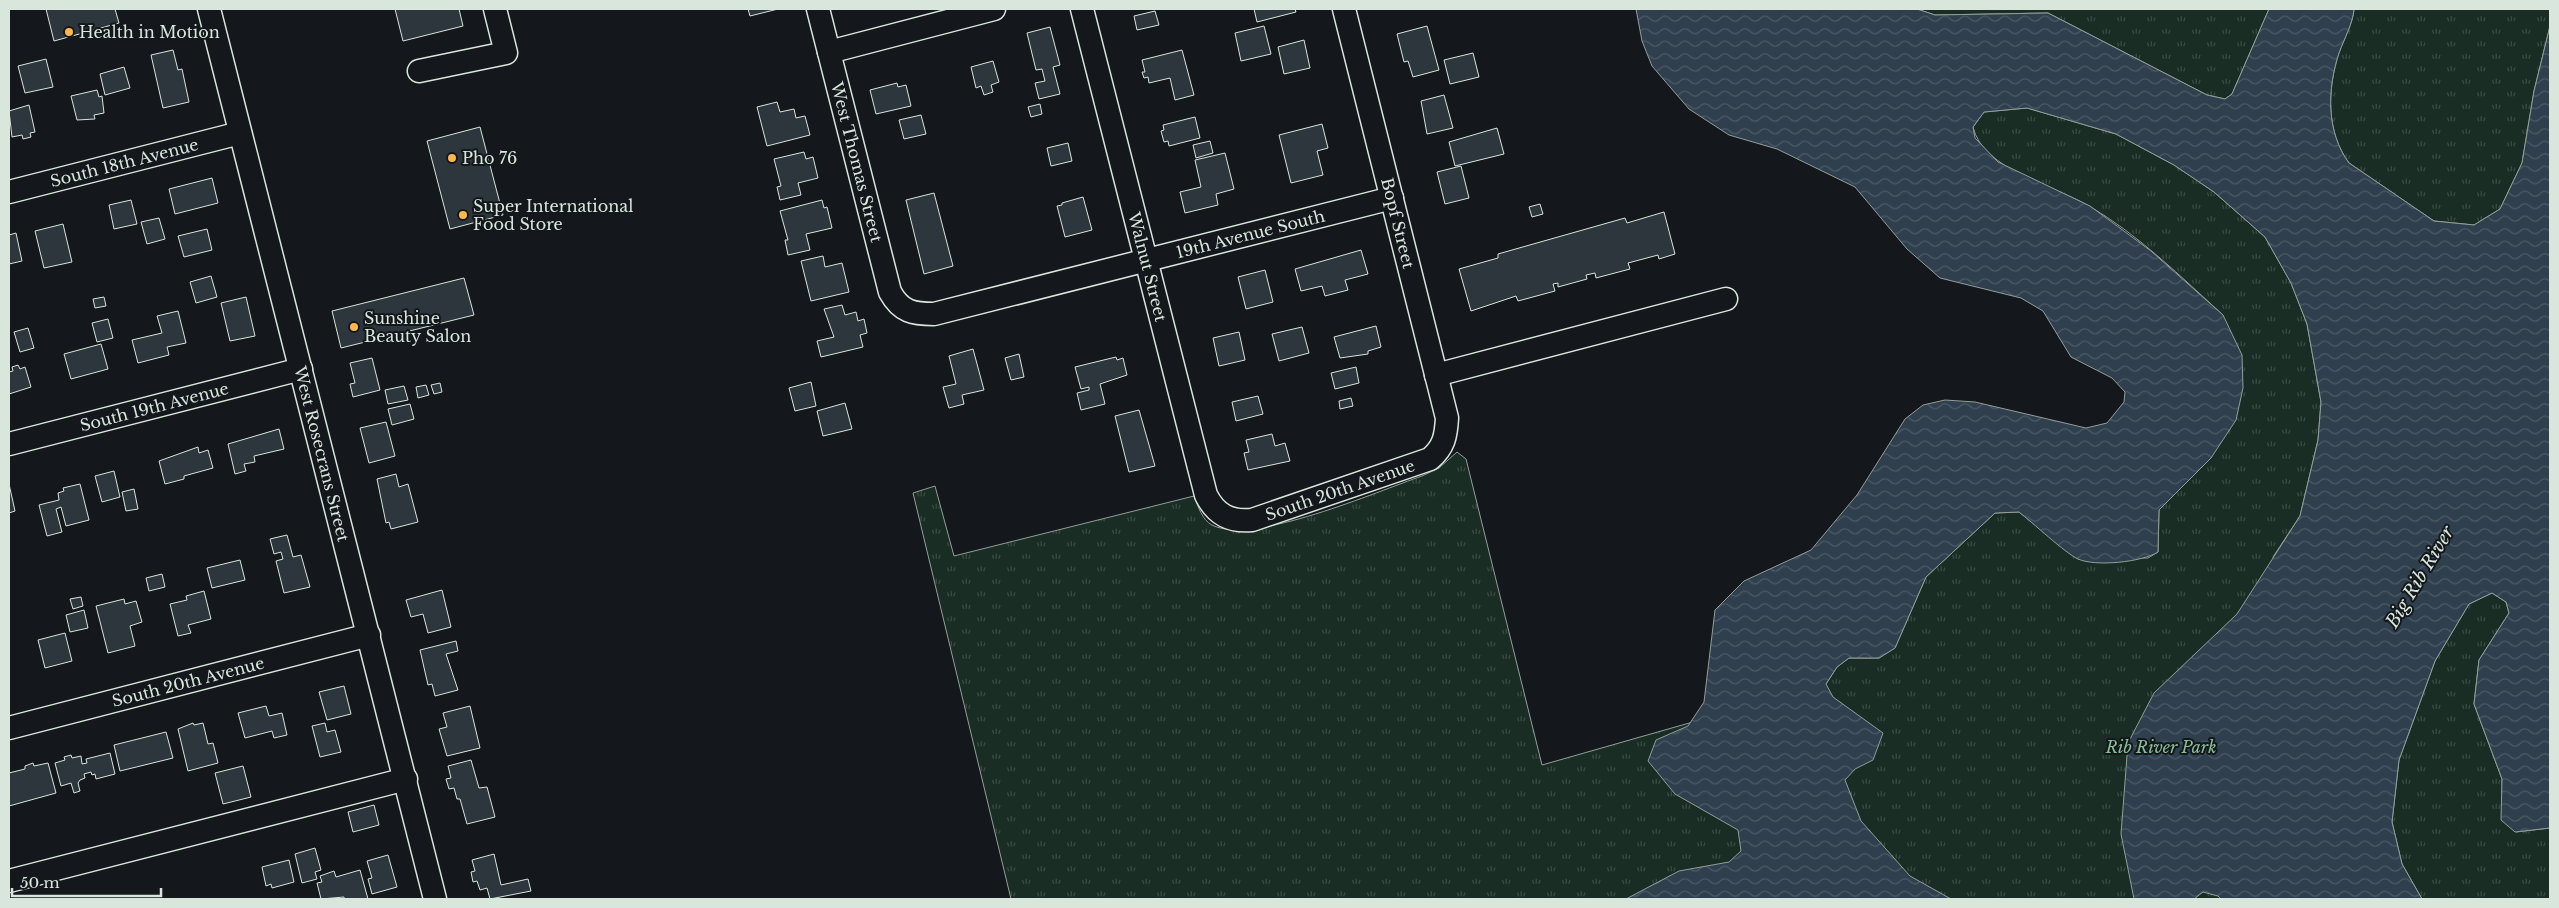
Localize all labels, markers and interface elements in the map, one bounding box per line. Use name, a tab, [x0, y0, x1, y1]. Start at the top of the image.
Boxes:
place label: Health in Motion	[79, 22, 220, 42]
marker: Health in Motion	[63, 26, 75, 38]
street label: West Thomas Street	[827, 79, 887, 244]
street label: South 18th Avenue	[48, 134, 200, 191]
place label: Pho 76	[462, 148, 517, 168]
marker: Pho 76	[446, 152, 458, 164]
street label: Bopf Street	[1377, 175, 1419, 271]
place label: Super International Food Store	[473, 196, 633, 234]
street label: 19th Avenue South	[1174, 205, 1327, 262]
marker: Super International Food Store	[457, 209, 469, 221]
street label: Walnut Street	[1124, 209, 1171, 324]
place label: Sunshine Beauty Salon	[364, 308, 471, 346]
marker: Sunshine Beauty Salon	[348, 321, 360, 333]
street label: West Rosecrans Street	[290, 363, 354, 544]
street label: South 19th Avenue	[78, 378, 231, 435]
street label: South 20th Avenue	[1263, 455, 1417, 525]
water label: Big Rib River	[2381, 522, 2459, 633]
street label: South 20th Avenue	[110, 652, 266, 711]
park label: Rib River Park	[2105, 737, 2216, 757]
scale bar	[12, 866, 161, 898]
text: 50 m	[20, 873, 60, 892]

